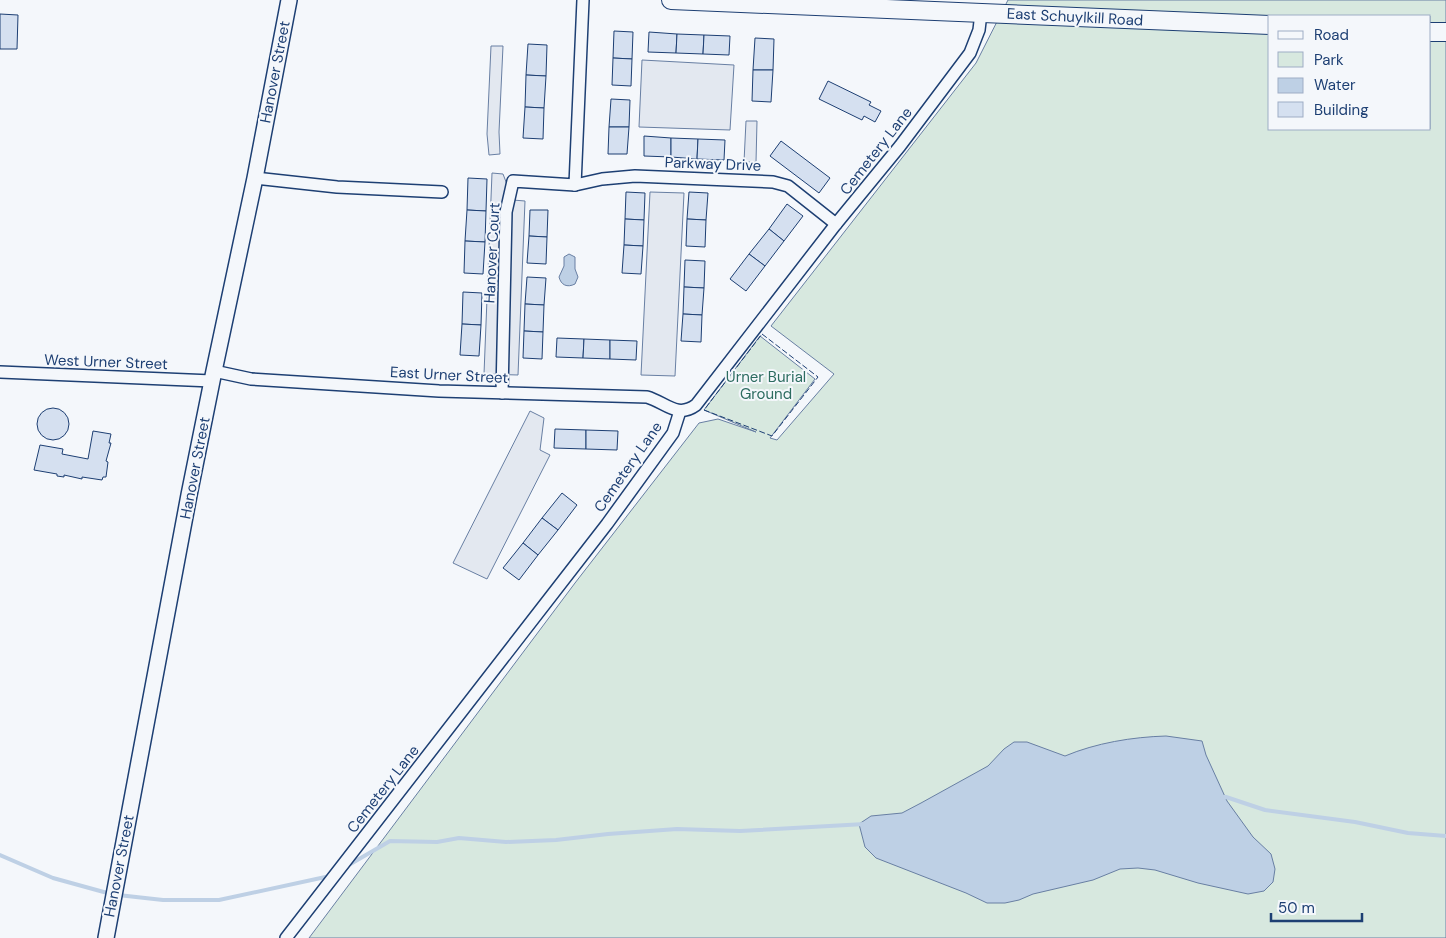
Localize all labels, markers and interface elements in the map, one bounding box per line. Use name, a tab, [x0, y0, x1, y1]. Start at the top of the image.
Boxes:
street label: East Schuylkill Road	[1006, 3, 1144, 31]
legend	[1268, 15, 1431, 130]
street label: Hanover Street	[255, 19, 295, 125]
text: Road	[1314, 25, 1349, 45]
text: Park	[1314, 50, 1344, 70]
text: Water	[1314, 75, 1356, 95]
text: Building	[1314, 100, 1369, 120]
street label: Cemetery Lane	[835, 103, 917, 199]
street label: Parkway Drive	[664, 152, 762, 176]
street label: Hanover Court	[479, 202, 505, 304]
street label: West Urner Street	[44, 350, 168, 374]
street label: East Urner Street	[389, 362, 509, 388]
park label: Urner Burial Ground	[726, 367, 806, 404]
street label: Hanover Street	[175, 415, 215, 521]
street label: Cemetery Lane	[589, 418, 667, 516]
street label: Cemetery Lane	[342, 741, 424, 837]
street label: Hanover Street	[99, 813, 139, 919]
scale bar	[1271, 890, 1362, 922]
text: 50 m	[1278, 898, 1315, 918]

